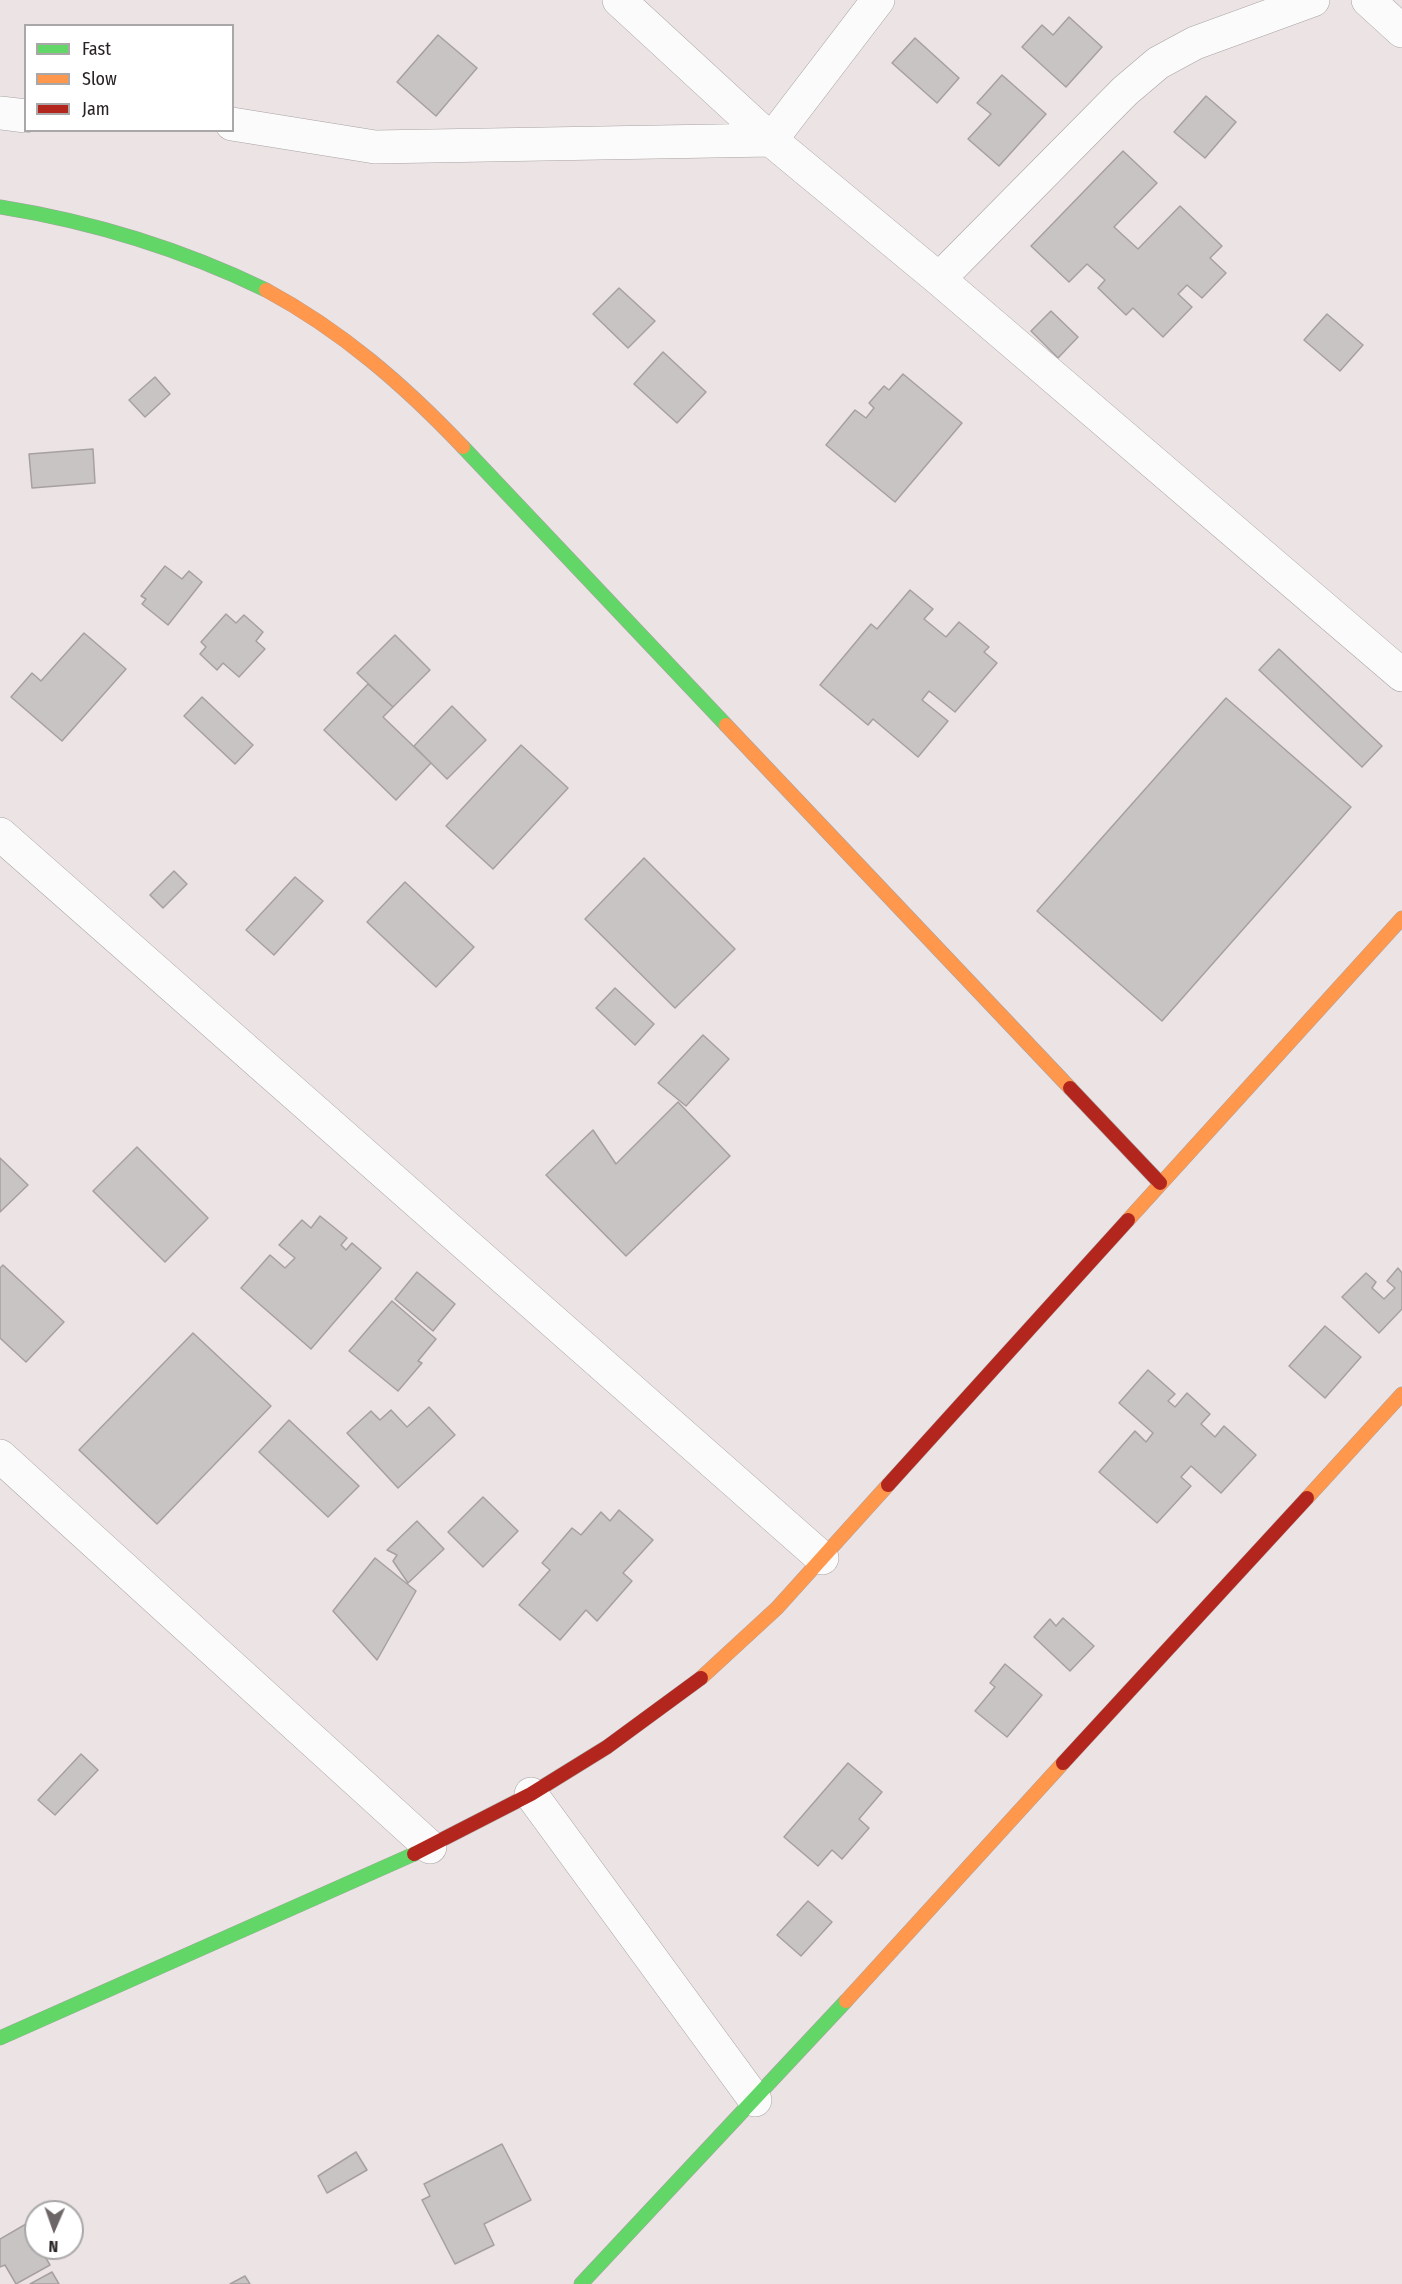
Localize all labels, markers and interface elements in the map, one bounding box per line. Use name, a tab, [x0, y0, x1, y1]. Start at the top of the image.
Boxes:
legend	[24, 24, 234, 132]
text: Fast	[82, 38, 111, 60]
text: Slow	[82, 68, 117, 90]
text: Jam	[82, 98, 110, 120]
north arrow	[24, 2200, 84, 2260]
text: N	[48, 2237, 59, 2256]

